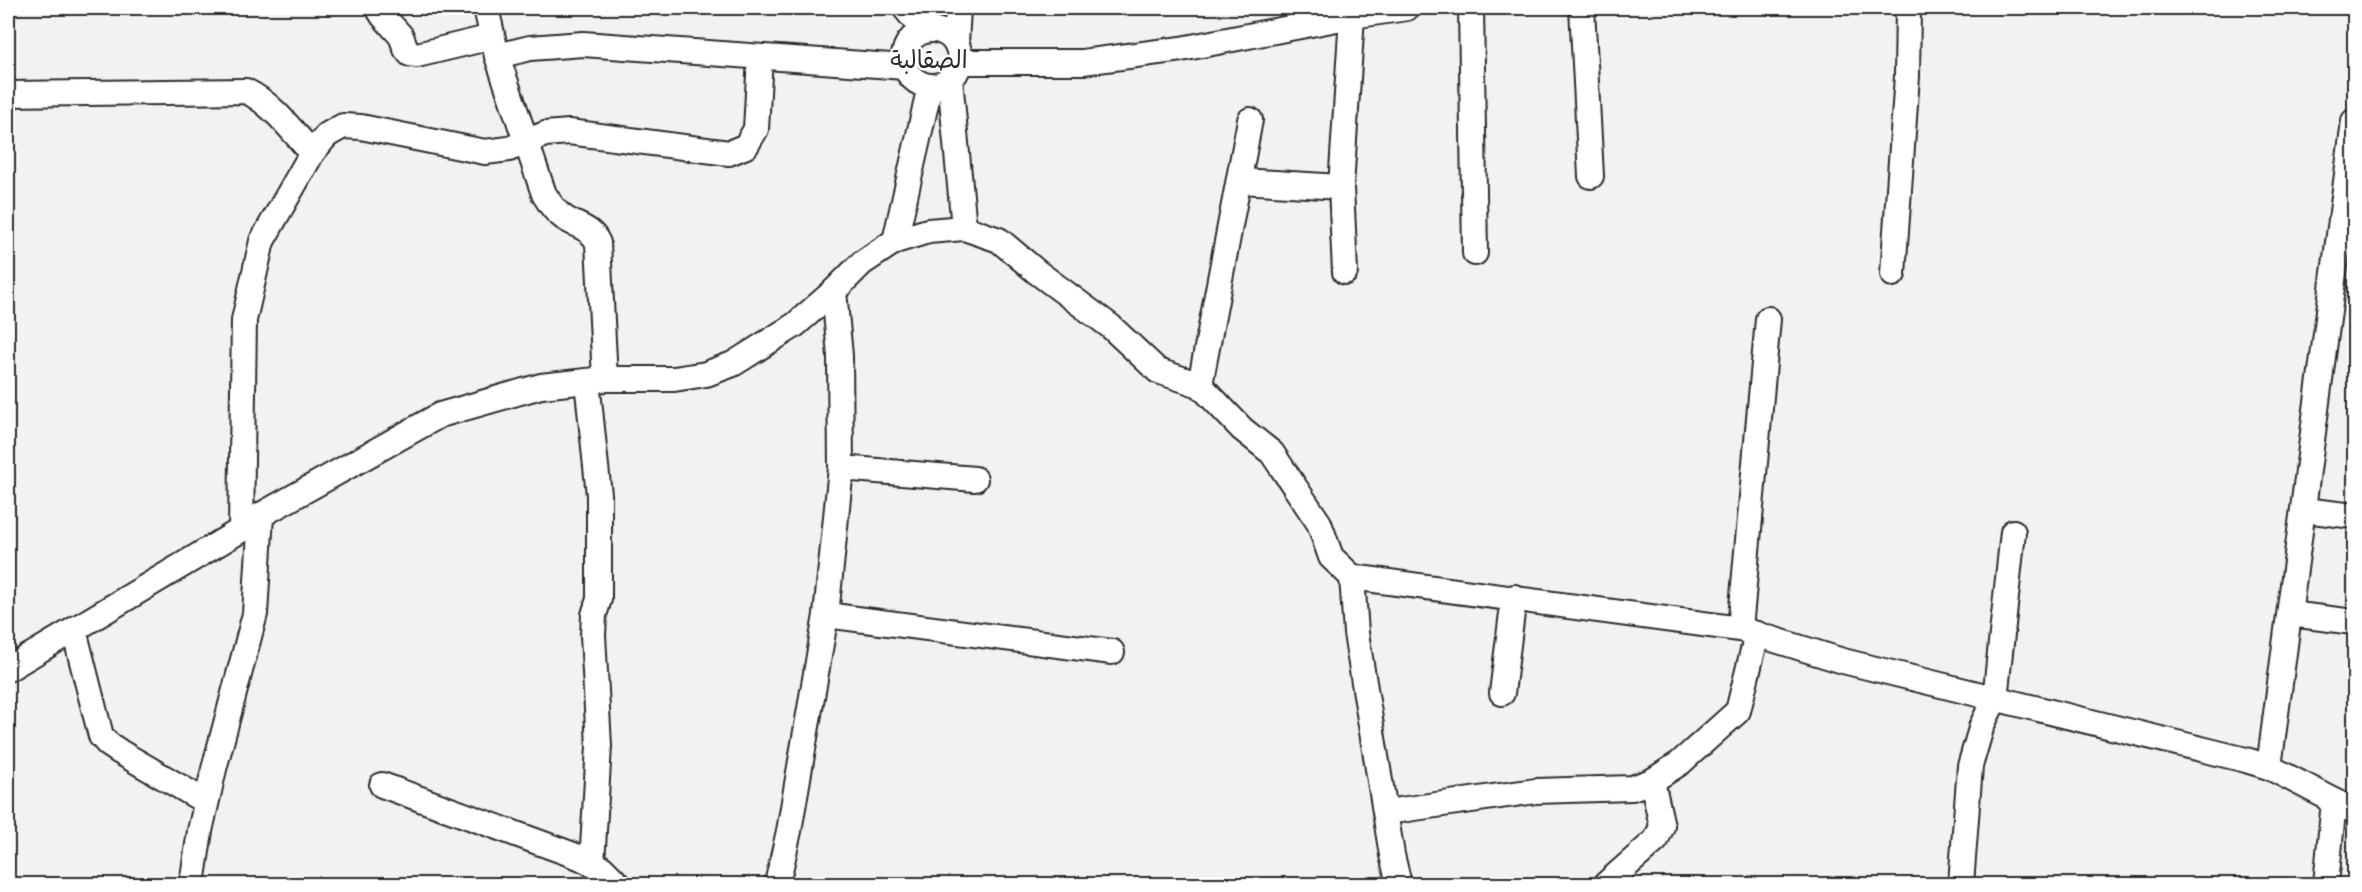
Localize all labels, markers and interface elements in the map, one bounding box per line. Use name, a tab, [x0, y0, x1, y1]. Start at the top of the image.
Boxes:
district label: الصقالبة	[890, 49, 968, 78]

